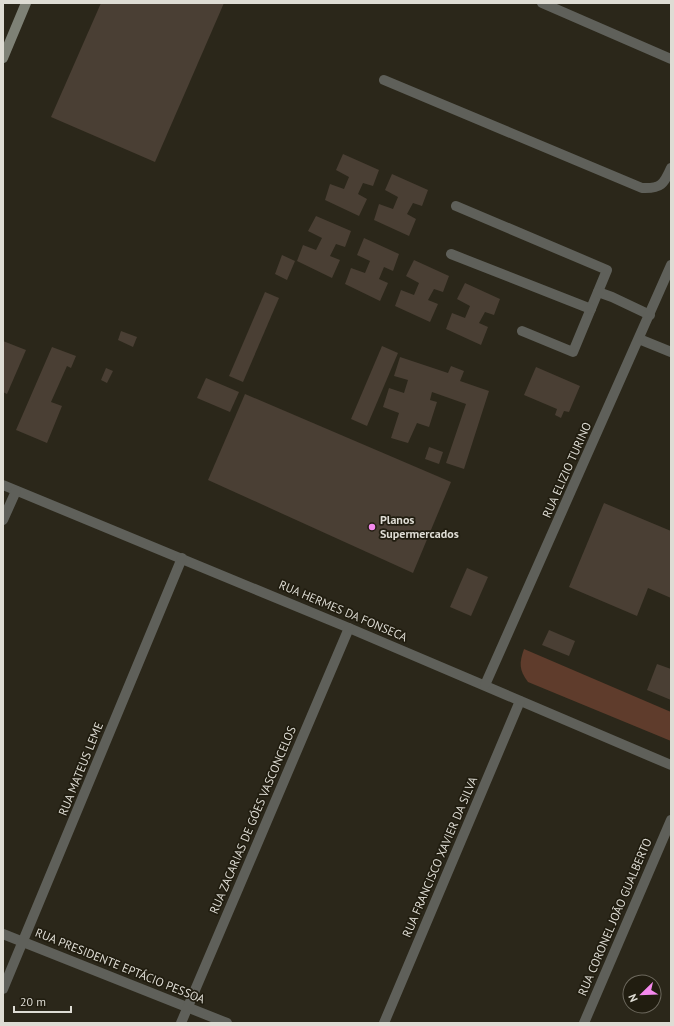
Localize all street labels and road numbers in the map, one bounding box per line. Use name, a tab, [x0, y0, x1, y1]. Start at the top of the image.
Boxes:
street label: RUA ELIZIO TURINO	[539, 420, 594, 520]
street label: RUA HERMES DA FONSECA	[277, 577, 410, 644]
street label: RUA MATEUS LEME	[55, 720, 106, 818]
street label: RUA ZACARIAS DE GÓES VASCONCELOS	[206, 724, 299, 916]
street label: RUA FRANCISCO XAVIER DA SILVA	[399, 774, 480, 939]
street label: RUA CORONEL JOÃO GUALBERTO	[575, 836, 655, 998]
street label: RUA PRESIDENTE EPTÁCIO PESSOA	[33, 925, 207, 1007]

